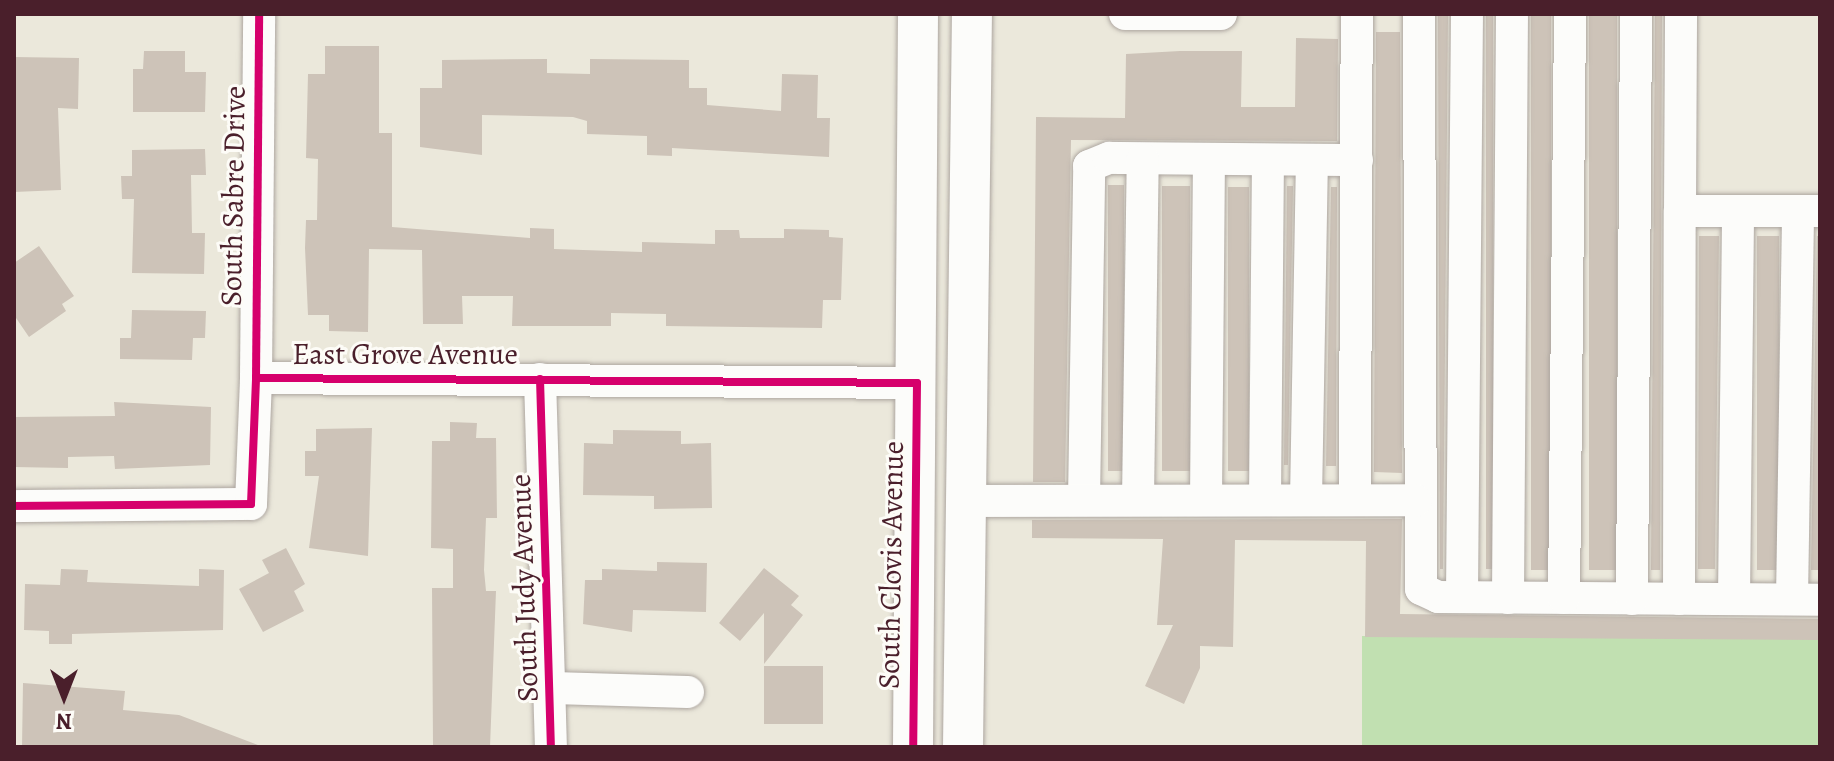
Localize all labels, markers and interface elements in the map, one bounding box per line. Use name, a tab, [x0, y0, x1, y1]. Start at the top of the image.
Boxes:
street label: South Sabre Drive	[213, 85, 253, 307]
street label: East Grove Avenue	[292, 336, 518, 372]
street label: South Clovis Avenue	[871, 441, 911, 689]
street label: South Judy Avenue	[502, 473, 546, 703]
north arrow	[24, 657, 104, 737]
text: N	[56, 706, 72, 736]

